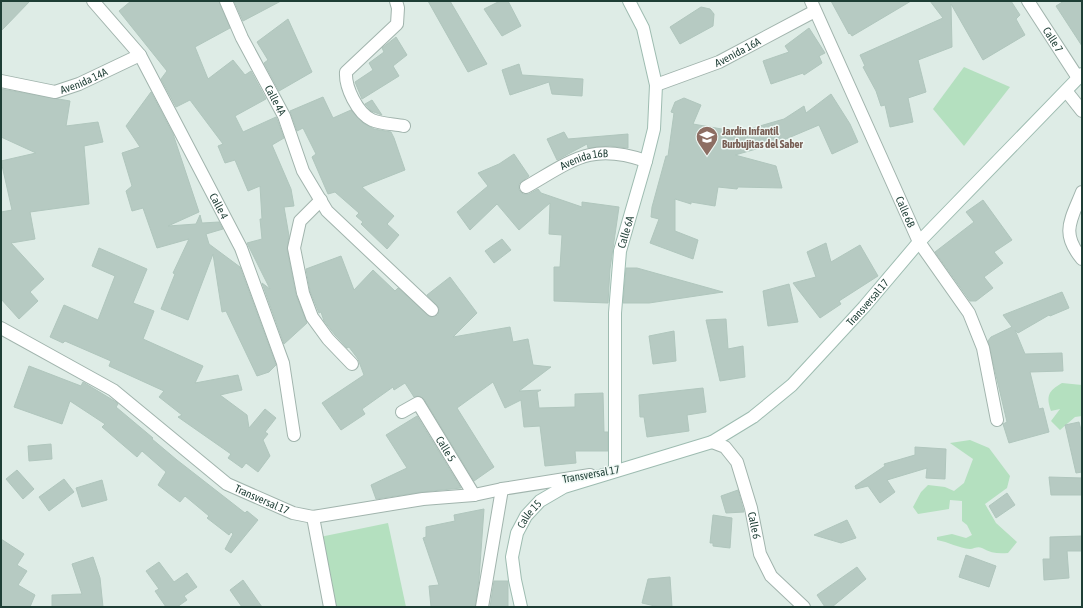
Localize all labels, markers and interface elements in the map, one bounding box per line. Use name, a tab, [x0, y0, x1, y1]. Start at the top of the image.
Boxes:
street label: Calle 7	[1041, 25, 1066, 54]
street label: Avenida 16A	[713, 35, 763, 69]
street label: Avenida 14A	[59, 65, 110, 96]
street label: Calle 4A	[262, 83, 289, 118]
school or university icon: Jardín Infantil Burbujitas del Saber	[694, 124, 720, 157]
place label: Jardín Infantil Burbujitas del Saber	[721, 125, 804, 150]
street label: Avenida 16B	[558, 147, 609, 172]
street label: Calle 4	[207, 191, 231, 221]
street label: Calle 6B	[893, 194, 918, 230]
street label: Calle 6A	[615, 214, 636, 249]
street label: Transversal 17	[844, 277, 891, 328]
street label: Calle 5	[434, 434, 458, 464]
street label: Transversal 17	[561, 463, 621, 485]
street label: Transversal 17	[233, 482, 291, 517]
street label: Calle 15	[515, 497, 544, 530]
street label: Calle 6	[746, 511, 763, 540]

